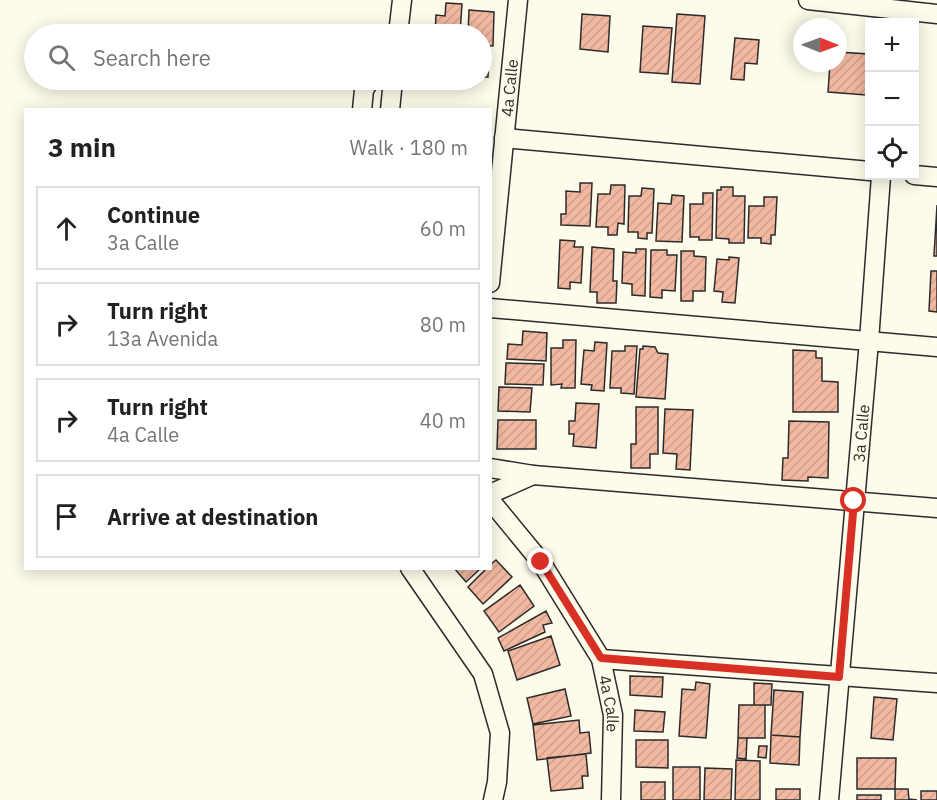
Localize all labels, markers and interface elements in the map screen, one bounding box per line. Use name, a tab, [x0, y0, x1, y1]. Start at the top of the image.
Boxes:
north arrow	[793, 18, 847, 72]
map controls	[865, 18, 919, 180]
button: +	[865, 18, 919, 72]
search box	[24, 24, 492, 90]
icon: search	[45, 41, 78, 74]
text: Search here	[93, 43, 211, 72]
street label: 4a Calle	[496, 58, 522, 118]
button: −	[865, 72, 919, 126]
button: locate	[865, 126, 919, 180]
text: 3 min	[48, 130, 116, 164]
text: Walk · 180 m	[350, 134, 468, 161]
text: Continue	[107, 200, 200, 229]
icon: ahead	[50, 212, 83, 245]
text: 60 m	[420, 215, 466, 242]
text: 3a Calle	[107, 229, 179, 256]
text: Turn right	[107, 296, 208, 325]
icon: right	[50, 308, 83, 341]
text: 80 m	[420, 311, 466, 338]
text: 13a Avenida	[107, 325, 218, 352]
text: Turn right	[107, 392, 208, 421]
street label: 3a Calle	[848, 403, 873, 463]
icon: right	[50, 404, 83, 437]
text: 40 m	[420, 407, 466, 434]
text: 4a Calle	[107, 421, 179, 448]
route start	[840, 487, 866, 513]
icon: arrive	[50, 500, 83, 533]
text: Arrive at destination	[107, 502, 318, 531]
route end	[527, 548, 553, 574]
street label: 4a Calle	[595, 673, 623, 733]

